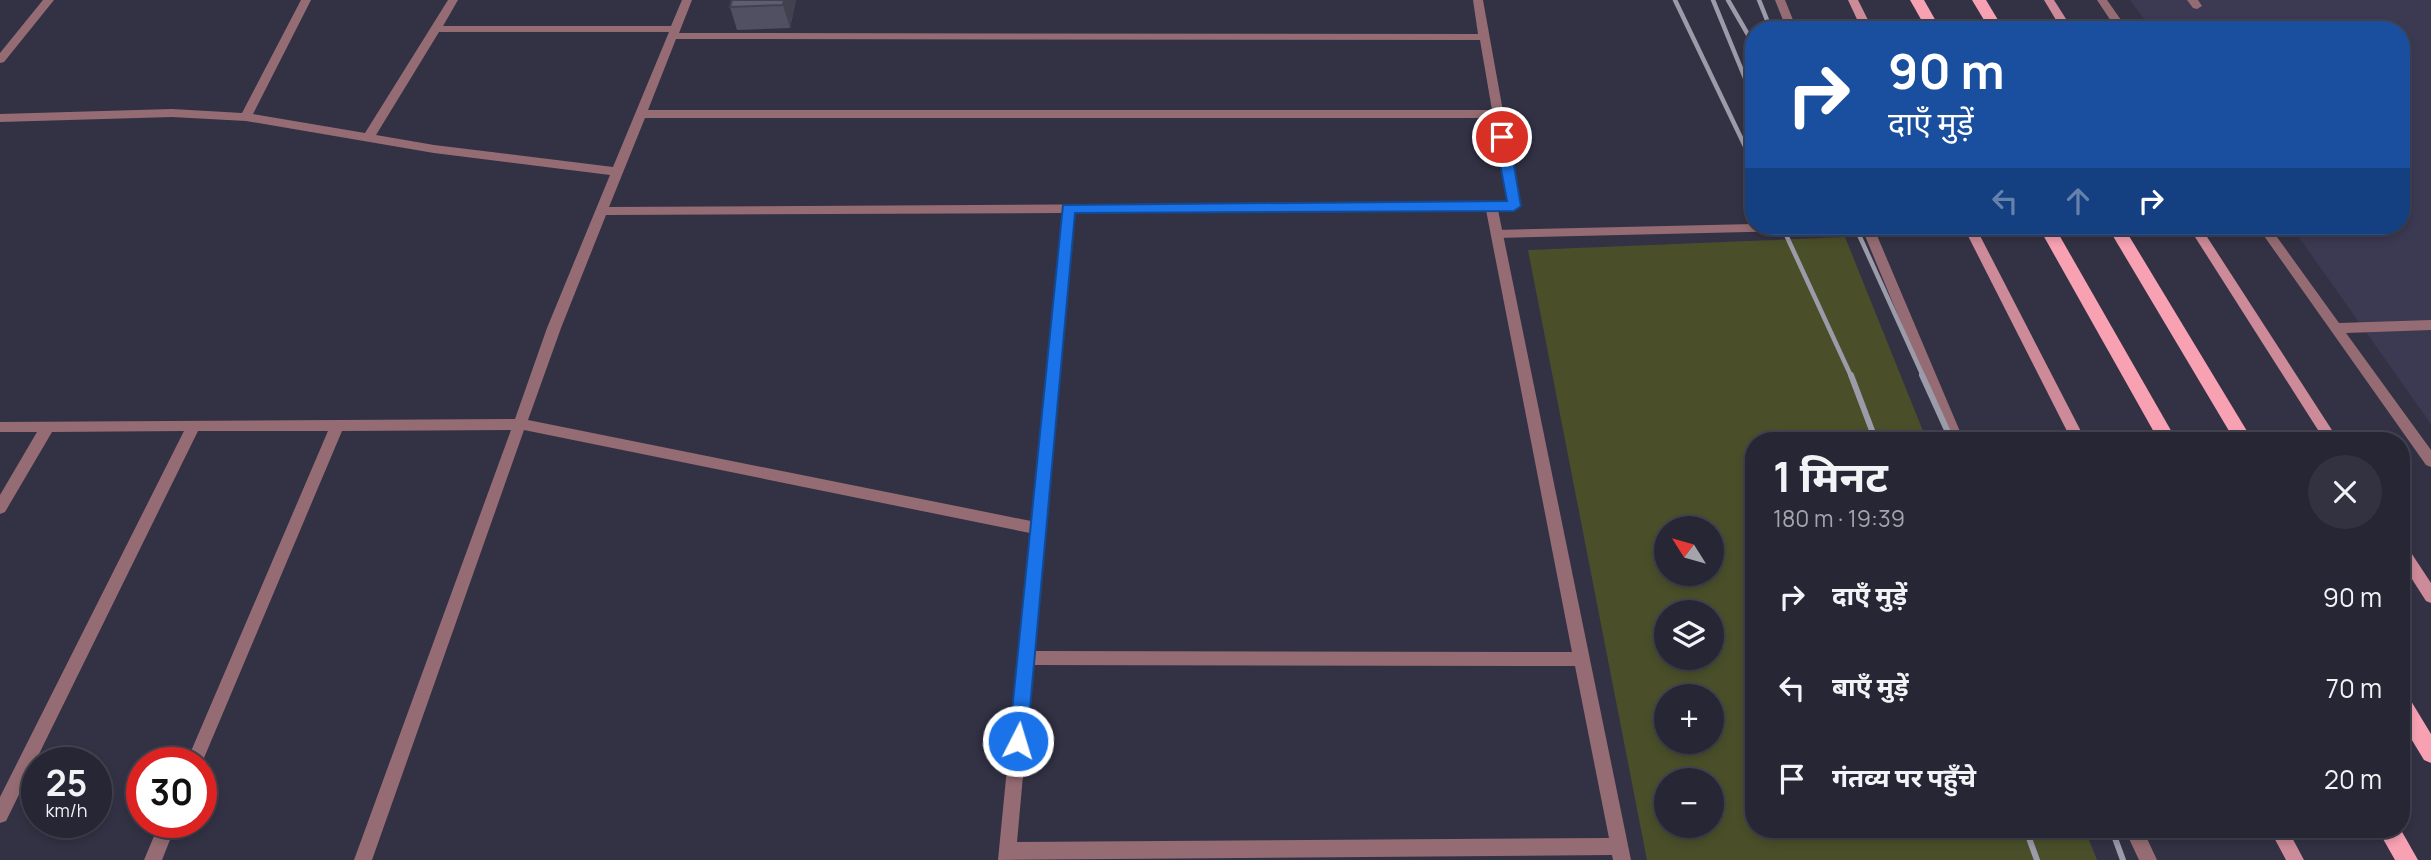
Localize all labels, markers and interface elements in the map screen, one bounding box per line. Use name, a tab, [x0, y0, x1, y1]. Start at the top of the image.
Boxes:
text: 90 m	[1888, 37, 2005, 104]
icon: right	[1773, 49, 1864, 140]
text: दाएँ मुड़ें	[1888, 101, 1974, 145]
pin	[1472, 107, 1532, 167]
icon: arrive	[1483, 118, 1521, 156]
icon: left	[1986, 182, 2024, 220]
icon: ahead	[2059, 182, 2097, 220]
icon: right	[2132, 182, 2170, 220]
text: 1 मिनट	[1773, 447, 1888, 505]
button: close	[2308, 455, 2382, 529]
text: 180 m · 19:39	[1773, 502, 1905, 534]
north arrow	[1654, 516, 1724, 586]
map controls	[1654, 516, 1724, 838]
text: दाएँ मुड़ें	[1832, 577, 1907, 613]
icon: right	[1773, 578, 1811, 616]
text: 90 m	[2323, 579, 2382, 615]
button: layers	[1654, 600, 1724, 670]
text: बाएँ मुड़ें	[1832, 668, 1909, 704]
icon: left	[1773, 669, 1811, 707]
text: 70 m	[2326, 670, 2382, 706]
button: +	[1654, 684, 1724, 754]
position arrow	[981, 704, 1055, 778]
speed limit sign: 30	[126, 747, 217, 838]
text: 25	[46, 759, 87, 807]
text: गंतव्य पर पहुँचे	[1832, 759, 1976, 795]
icon: arrive	[1773, 760, 1811, 798]
text: 20 m	[2324, 761, 2382, 797]
button: −	[1654, 768, 1724, 838]
text: km/h	[46, 798, 87, 822]

